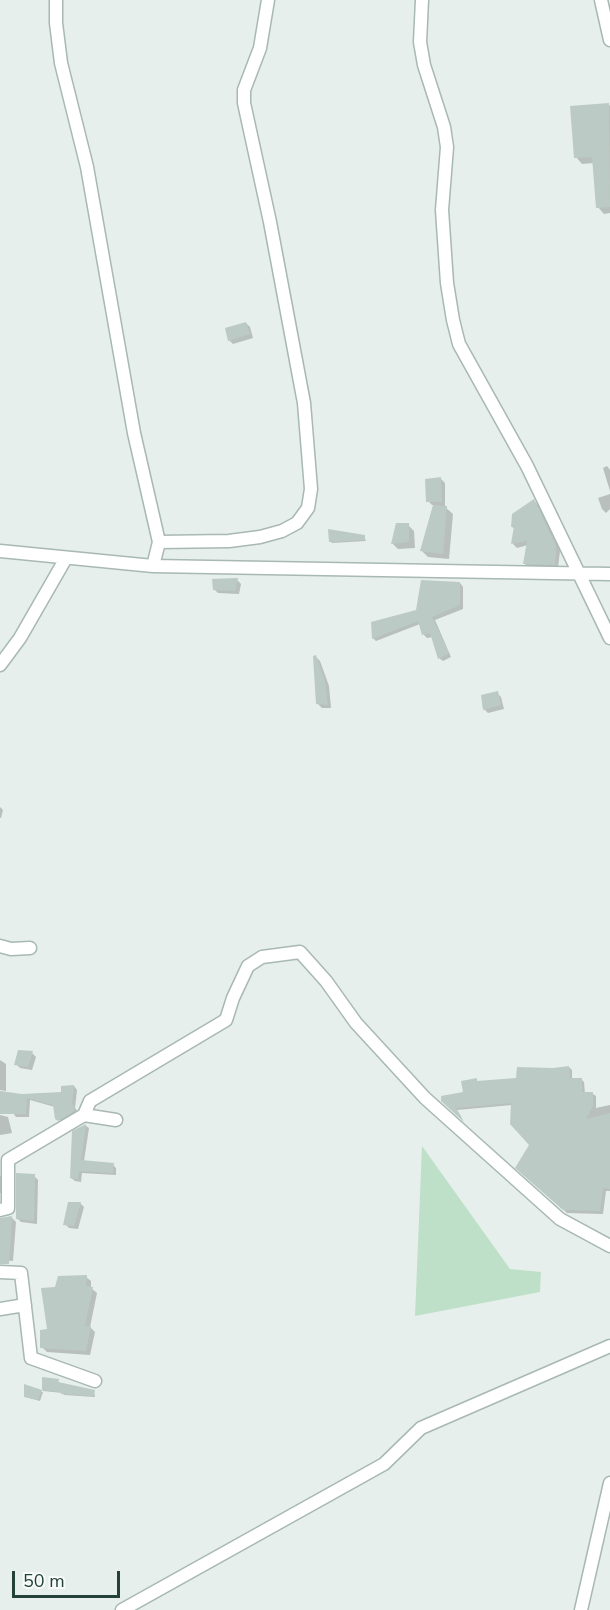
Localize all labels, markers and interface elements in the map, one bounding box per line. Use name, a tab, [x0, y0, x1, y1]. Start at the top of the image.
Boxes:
scale bar	[15, 1559, 123, 1597]
text: 50 m	[23, 1569, 65, 1593]

